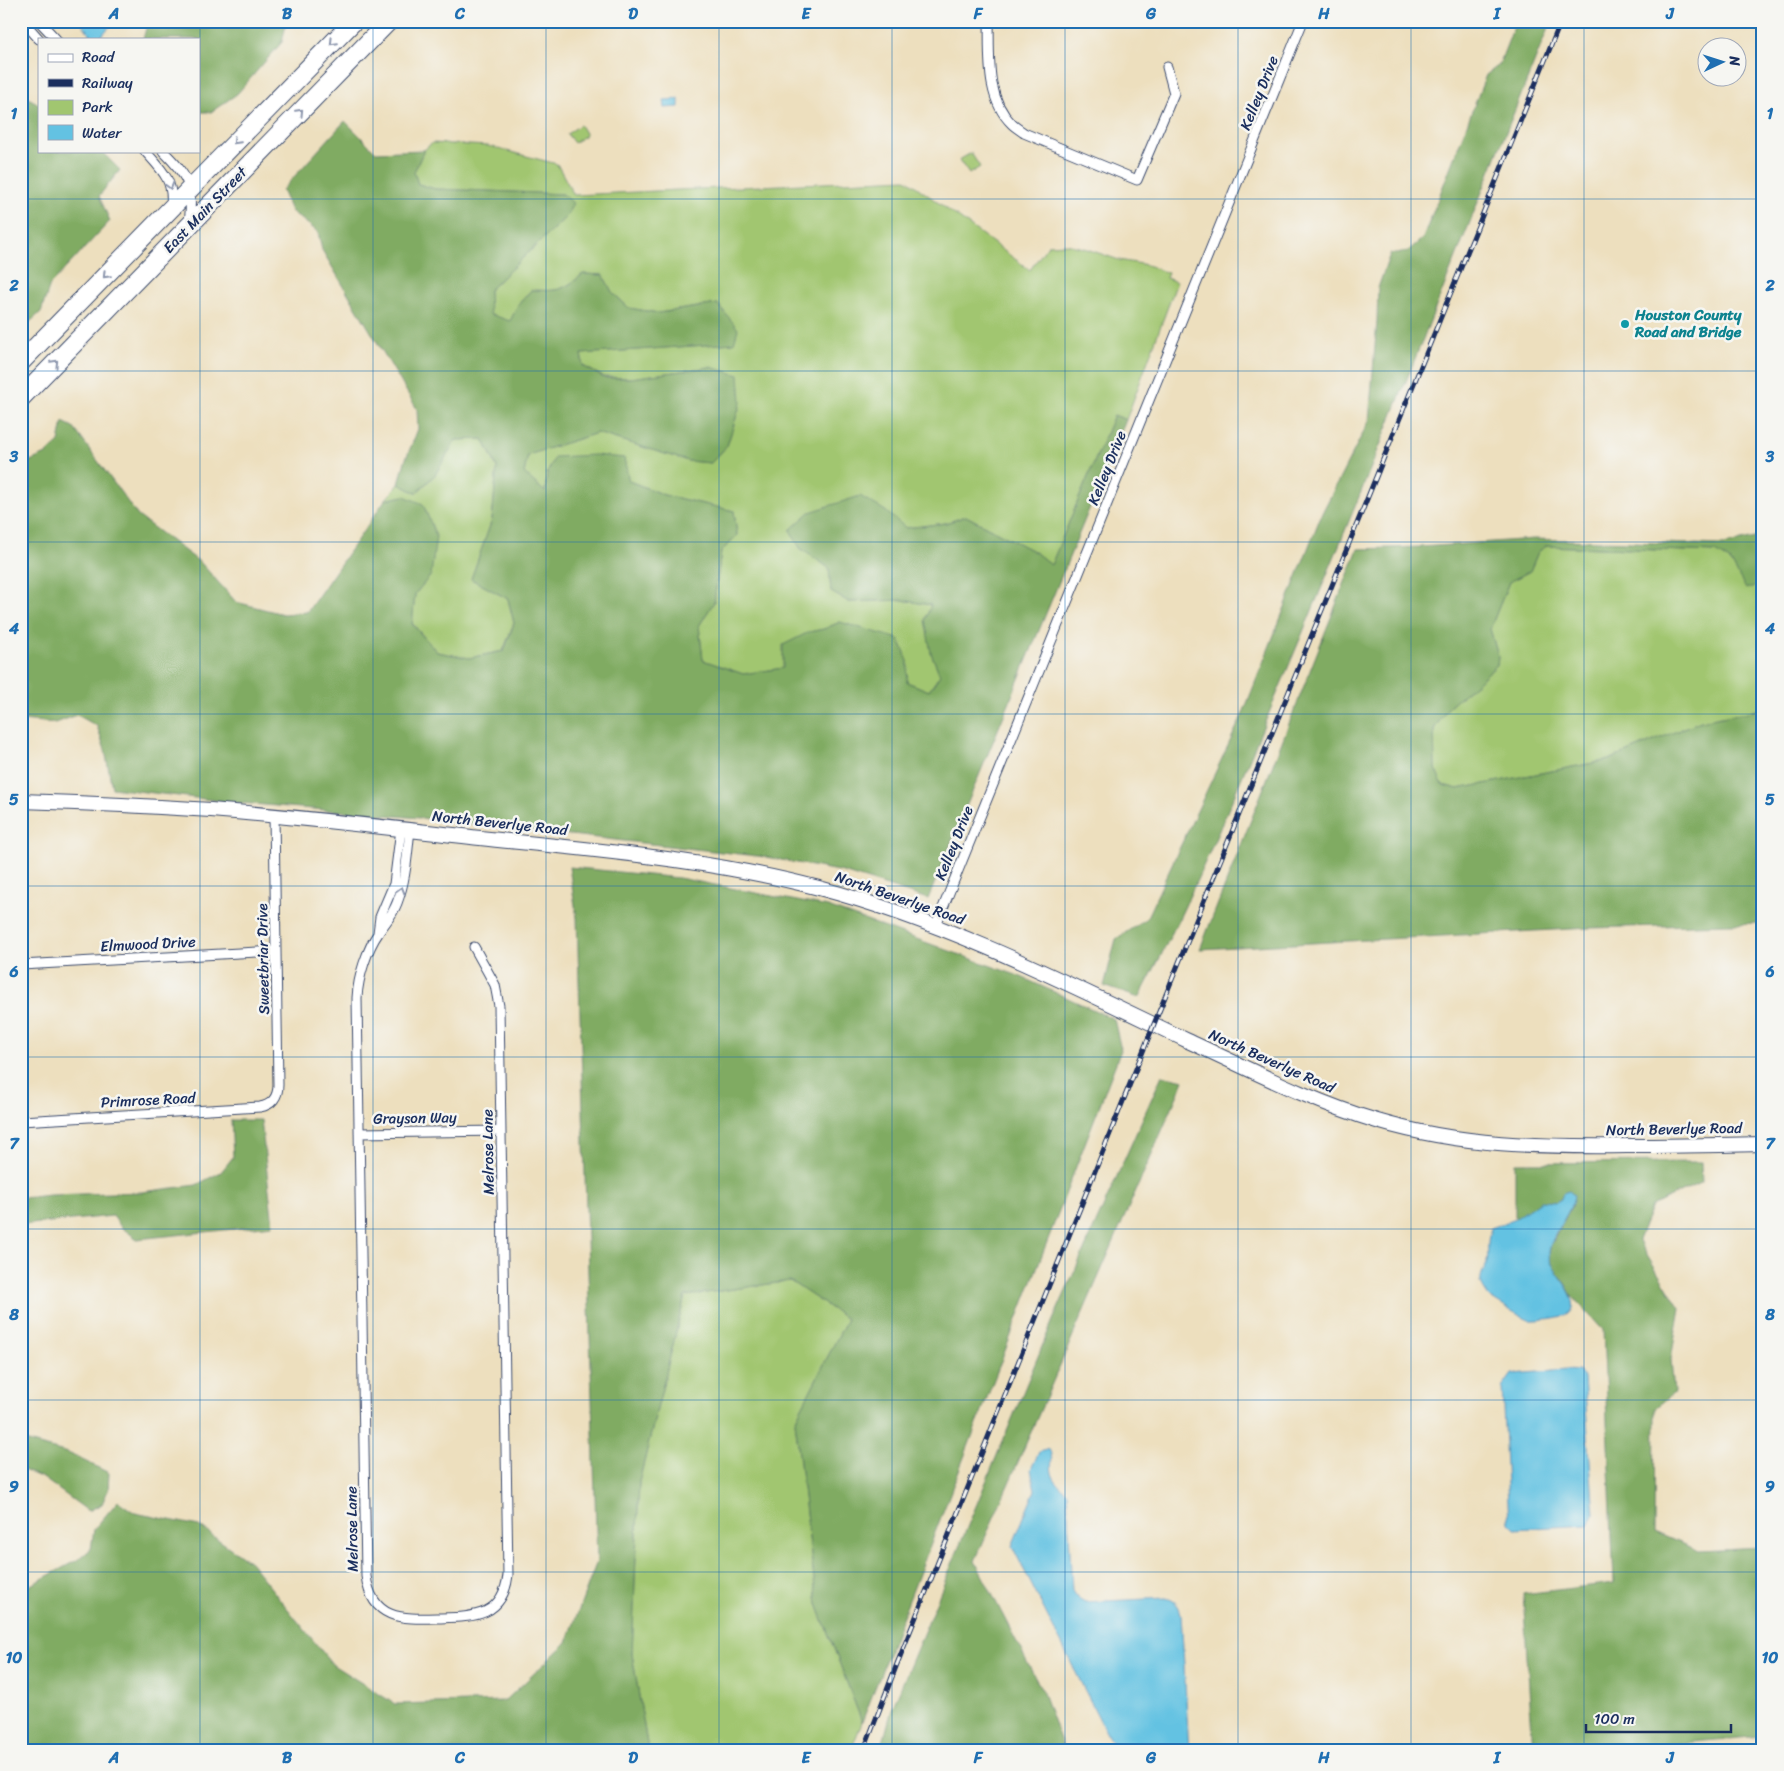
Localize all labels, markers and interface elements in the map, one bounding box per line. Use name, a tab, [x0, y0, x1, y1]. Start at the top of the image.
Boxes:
text: A	[108, 0, 119, 28]
text: B	[282, 0, 293, 28]
text: C	[454, 0, 466, 28]
text: D	[628, 0, 638, 28]
text: E	[802, 0, 812, 28]
text: F	[973, 0, 984, 28]
text: G	[1145, 0, 1157, 28]
text: H	[1317, 0, 1330, 28]
text: I	[1493, 0, 1502, 28]
text: J	[1665, 0, 1675, 28]
one-way arrow	[330, 36, 339, 45]
legend	[38, 38, 200, 152]
north arrow	[1696, 38, 1746, 88]
text: Road	[82, 44, 115, 70]
street label: Kelley Drive	[1232, 51, 1286, 134]
text: N	[1722, 54, 1747, 67]
text: Railway	[82, 70, 133, 96]
text: Park	[82, 94, 113, 120]
text: 1	[11, 99, 18, 128]
text: 1	[1767, 99, 1774, 128]
one-way arrow	[294, 109, 303, 118]
text: Water	[82, 120, 122, 146]
one-way arrow	[233, 136, 242, 145]
street label: East Main Street	[156, 160, 254, 260]
one-way arrow	[164, 182, 174, 190]
one-way arrow	[103, 269, 112, 278]
text: 2	[8, 271, 19, 300]
text: 2	[1764, 271, 1775, 300]
place label: Houston County Road and Bridge	[1634, 302, 1742, 345]
marker: Houston County Road and Bridge	[1619, 318, 1631, 330]
one-way arrow	[49, 360, 58, 369]
street label: Kelley Drive	[1080, 426, 1134, 509]
text: 3	[9, 442, 19, 471]
text: 3	[1765, 442, 1775, 471]
text: 4	[8, 614, 19, 643]
text: 4	[1764, 614, 1775, 643]
text: 5	[9, 785, 19, 814]
text: 5	[1765, 785, 1775, 814]
street label: Kelley Drive	[927, 801, 981, 884]
street label: North Beverlye Road	[431, 803, 570, 843]
street label: North Beverlye Road	[831, 864, 970, 933]
one-way arrow	[396, 887, 406, 895]
street label: Sweetbriar Drive	[249, 903, 277, 1015]
street label: Elmwood Drive	[100, 929, 197, 959]
text: 6	[8, 957, 19, 986]
text: 6	[1764, 957, 1775, 986]
street label: North Beverlye Road	[1205, 1021, 1340, 1101]
street label: Primrose Road	[100, 1084, 197, 1115]
street label: Grayson Way	[373, 1104, 457, 1132]
street label: Melrose Lane	[474, 1109, 502, 1195]
street label: North Beverlye Road	[1606, 1115, 1743, 1143]
text: 7	[9, 1129, 20, 1158]
text: 7	[1765, 1129, 1776, 1158]
text: 8	[8, 1300, 19, 1329]
text: 8	[1764, 1300, 1775, 1329]
text: 9	[9, 1472, 19, 1501]
text: 9	[1765, 1472, 1775, 1501]
street label: Melrose Lane	[338, 1486, 366, 1572]
text: 10	[6, 1643, 22, 1672]
text: 10	[1762, 1643, 1778, 1672]
scale bar	[1586, 1701, 1732, 1733]
text: 100 m	[1594, 1706, 1635, 1732]
text: A	[108, 1743, 119, 1771]
text: B	[282, 1743, 293, 1771]
text: C	[454, 1743, 466, 1771]
text: D	[628, 1743, 638, 1771]
text: E	[802, 1743, 812, 1771]
text: F	[973, 1743, 984, 1771]
text: G	[1145, 1743, 1157, 1771]
text: H	[1317, 1743, 1330, 1771]
text: I	[1493, 1743, 1502, 1771]
text: J	[1665, 1743, 1675, 1771]

